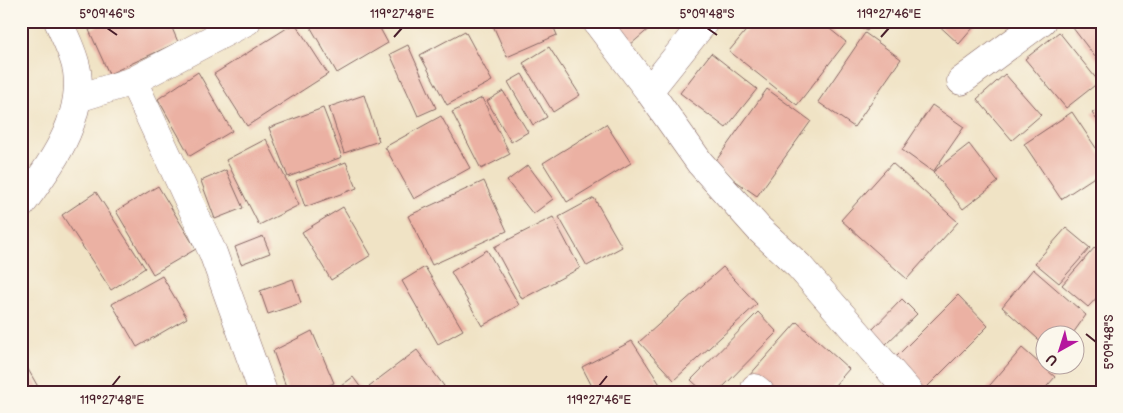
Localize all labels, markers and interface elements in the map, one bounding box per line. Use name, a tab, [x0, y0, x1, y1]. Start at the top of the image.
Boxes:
text: 5°09'46"S	[79, 7, 135, 22]
text: 119°27'48"E	[370, 7, 434, 22]
text: 5°09'48"S	[680, 7, 735, 22]
text: 119°27'46"E	[857, 7, 921, 22]
text: 5°09'48"S	[1102, 315, 1117, 370]
north arrow	[1036, 326, 1086, 376]
text: U	[1043, 350, 1061, 369]
text: 119°27'48"E	[80, 393, 144, 408]
text: 119°27'46"E	[567, 393, 631, 408]

